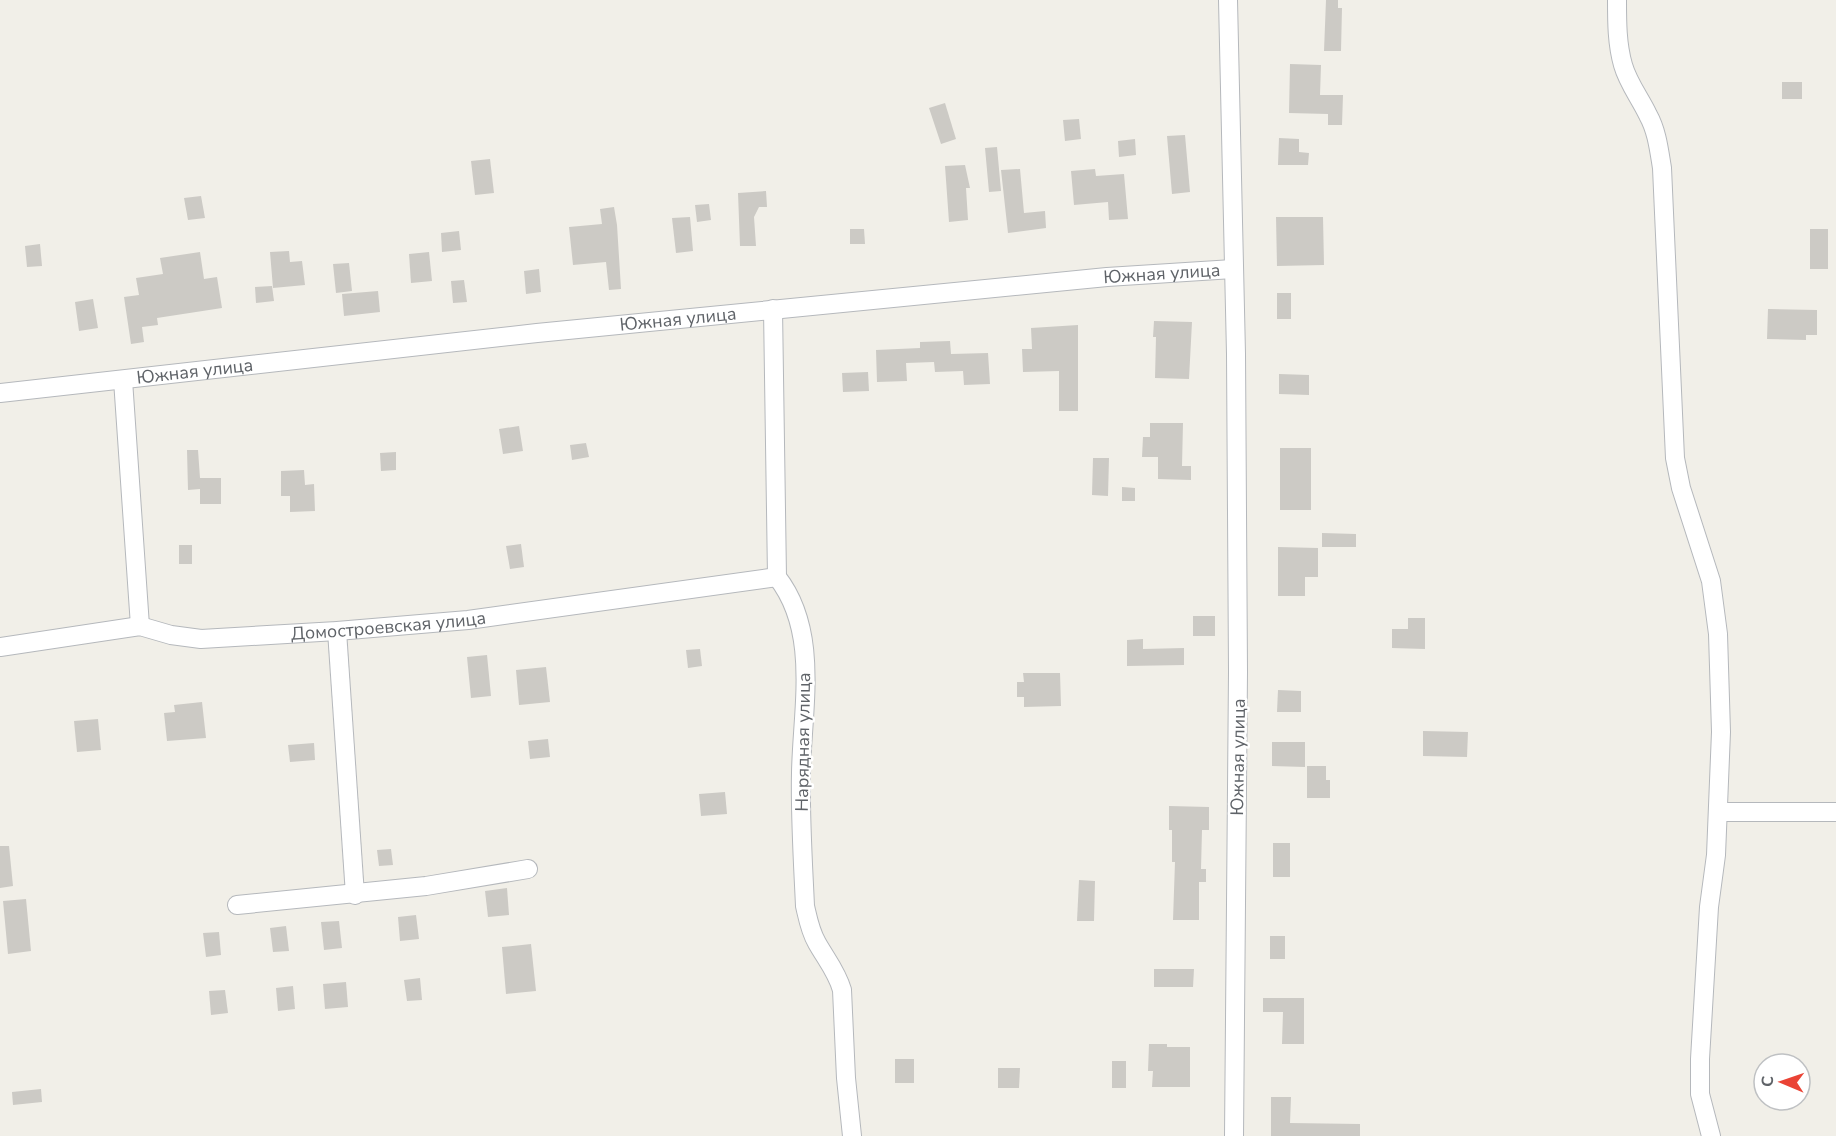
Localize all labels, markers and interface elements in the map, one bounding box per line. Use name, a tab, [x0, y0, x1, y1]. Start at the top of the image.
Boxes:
street label: Южная улица	[1103, 258, 1221, 289]
street label: Южная улица	[618, 301, 737, 337]
street label: Южная улица	[135, 353, 254, 390]
street label: Домостроевская улица	[290, 606, 487, 646]
street label: Нарядная улица	[790, 672, 816, 812]
street label: Южная улица	[1225, 698, 1251, 816]
north arrow	[1752, 1052, 1812, 1112]
text: С	[1757, 1076, 1779, 1087]

